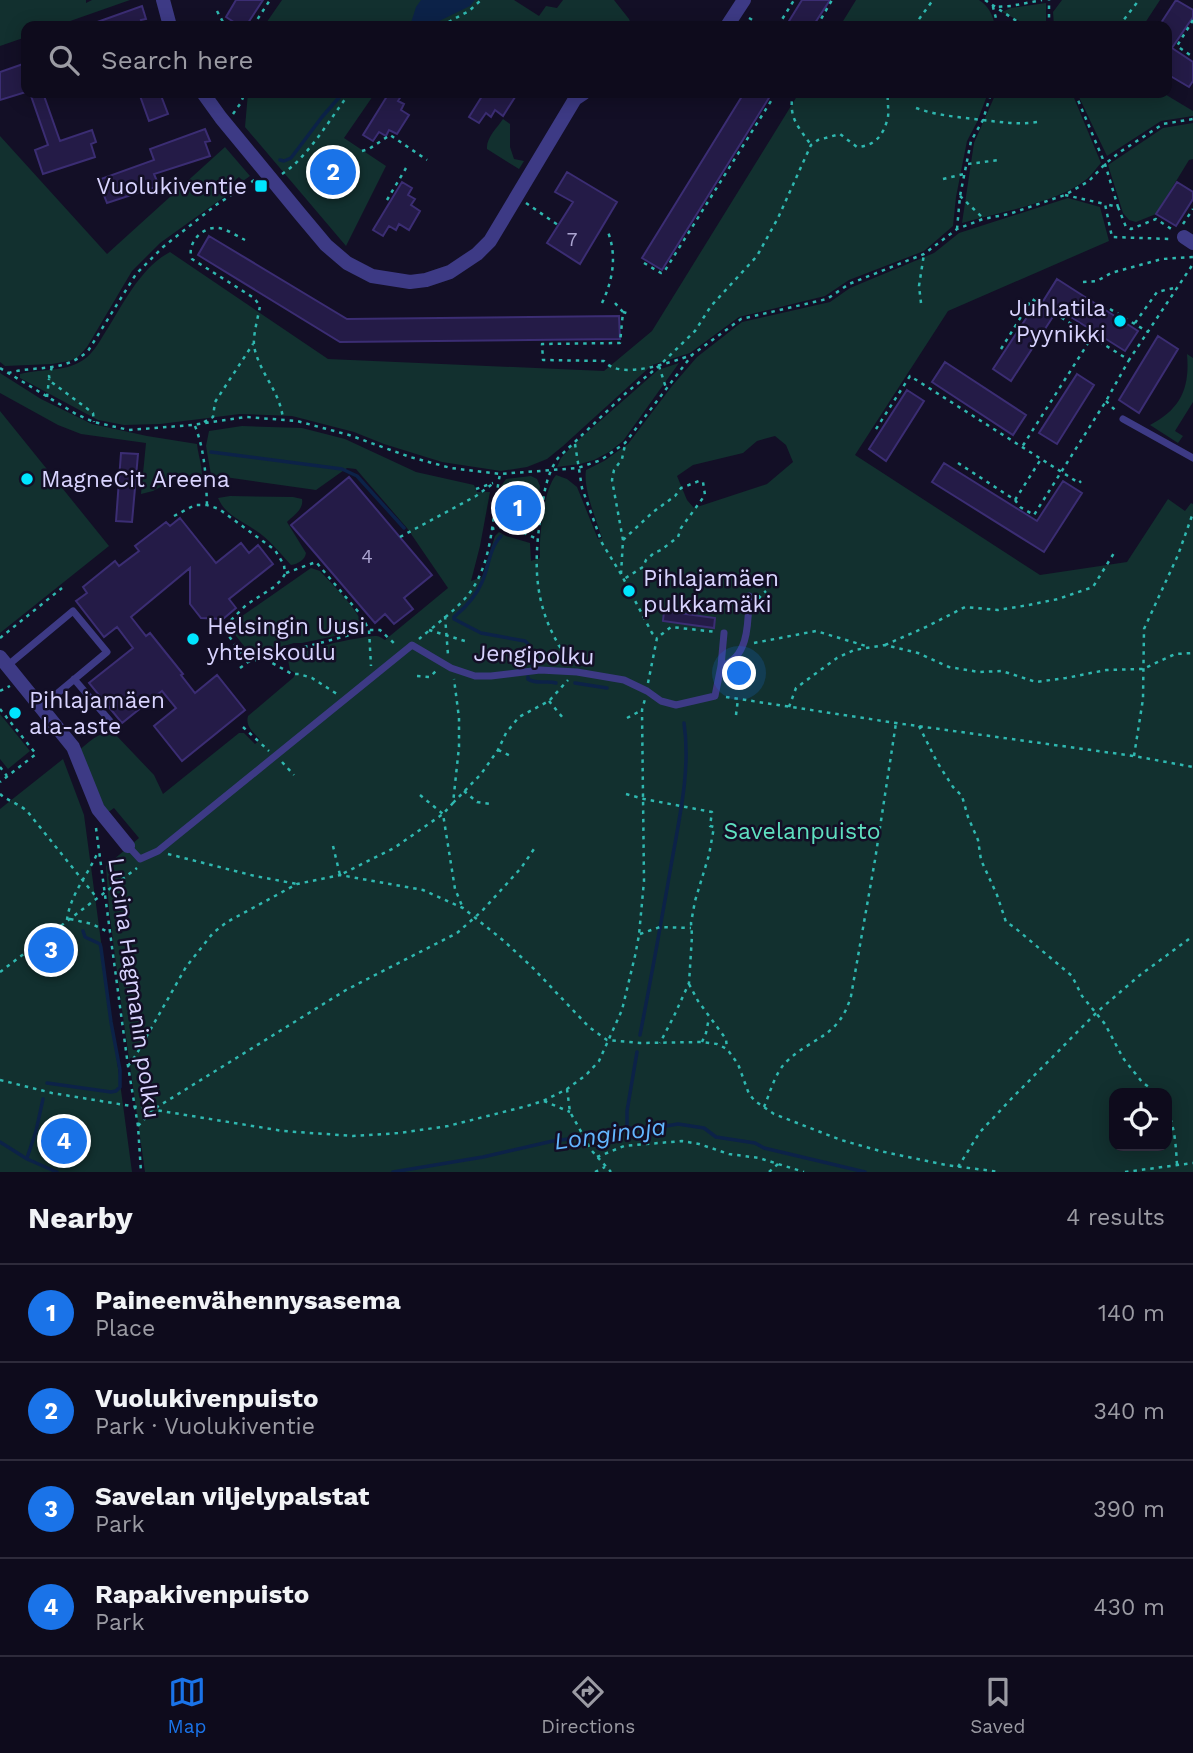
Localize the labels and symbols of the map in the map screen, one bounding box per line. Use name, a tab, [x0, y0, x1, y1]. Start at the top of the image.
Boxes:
pin: 2	[310, 146, 356, 198]
place label: Vuolukiventie	[96, 173, 247, 200]
marker: Vuolukiventie	[253, 178, 269, 194]
house number: 7	[567, 228, 577, 251]
place label: Juhlatila Pyynikki	[1009, 295, 1106, 348]
marker: Juhlatila Pyynikki	[1112, 313, 1128, 329]
place label: MagneCit Areena	[41, 466, 230, 493]
marker: MagneCit Areena	[19, 471, 35, 487]
pin: 1	[495, 482, 541, 534]
house number: 4	[361, 545, 373, 568]
place label: Pihlajamäen pulkkamäki	[643, 565, 779, 618]
marker: Pihlajamäen pulkkamäki	[621, 583, 637, 599]
place label: Helsingin Uusi yhteiskoulu	[207, 613, 365, 666]
marker: Helsingin Uusi yhteiskoulu	[185, 631, 201, 647]
street label: Jengipolku	[473, 639, 595, 671]
your location	[722, 656, 756, 690]
place label: Pihlajamäen ala-aste	[29, 687, 165, 740]
marker: Pihlajamäen ala-aste	[7, 705, 23, 721]
park label: Savelanpuisto	[724, 818, 880, 845]
street label: Lucina Hagmanin polku	[102, 856, 166, 1120]
pin: 3	[28, 924, 74, 976]
water label: Longinoja	[552, 1112, 668, 1156]
pin: 4	[41, 1115, 87, 1167]

